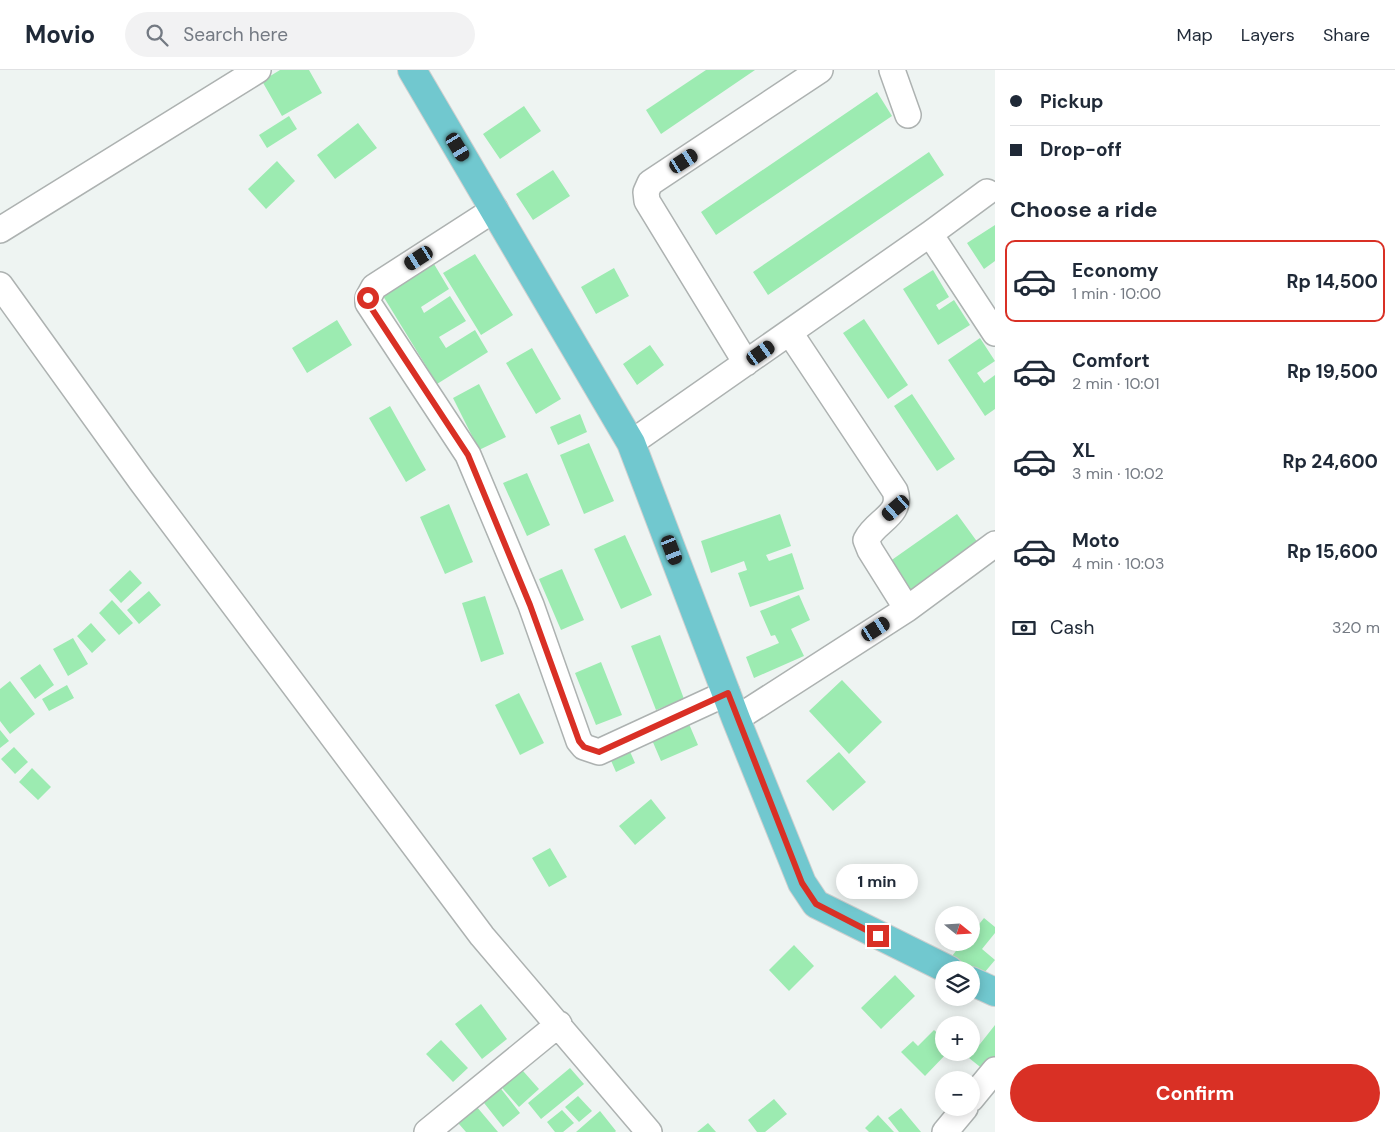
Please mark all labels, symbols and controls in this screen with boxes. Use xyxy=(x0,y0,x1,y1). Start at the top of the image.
search box xyxy=(125,12,475,57)
text: Movio xyxy=(25,19,95,50)
icon: search xyxy=(143,21,171,49)
text: Search here xyxy=(183,22,288,47)
text: Map xyxy=(1177,23,1213,47)
text: Layers xyxy=(1241,23,1295,47)
text: Share xyxy=(1323,23,1370,47)
text: Pickup xyxy=(1040,89,1104,114)
car xyxy=(443,130,472,164)
text: Drop-off xyxy=(1040,137,1122,162)
car xyxy=(667,147,700,175)
text: Choose a ride xyxy=(1010,195,1158,224)
car xyxy=(402,244,435,272)
text: Economy xyxy=(1072,258,1159,283)
icon: car xyxy=(1012,259,1057,304)
text: Rp 14,500 xyxy=(1287,269,1378,294)
text: 1 min · 10:00 xyxy=(1072,283,1161,304)
route start xyxy=(357,287,379,309)
car xyxy=(744,338,777,368)
text: Comfort xyxy=(1072,348,1150,373)
icon: car xyxy=(1012,349,1057,394)
text: Rp 19,500 xyxy=(1287,359,1378,384)
text: 2 min · 10:01 xyxy=(1072,373,1160,394)
text: XL xyxy=(1072,438,1095,463)
icon: car xyxy=(1012,439,1057,484)
text: Rp 24,600 xyxy=(1282,449,1378,474)
text: 3 min · 10:02 xyxy=(1072,463,1164,484)
car xyxy=(879,492,912,524)
text: Moto xyxy=(1072,528,1120,553)
icon: car xyxy=(1012,529,1057,574)
car xyxy=(659,533,684,567)
text: Rp 15,600 xyxy=(1287,539,1378,564)
text: 4 min · 10:03 xyxy=(1072,553,1165,574)
icon: cash xyxy=(1010,614,1038,642)
car xyxy=(859,615,892,643)
text: Cash xyxy=(1050,615,1094,640)
text: 320 m xyxy=(1332,617,1380,638)
callout: 1 min xyxy=(837,864,919,898)
text: 1 min xyxy=(858,871,896,892)
north arrow xyxy=(935,906,980,951)
map controls xyxy=(935,906,980,1116)
route end xyxy=(867,925,889,947)
button: layers xyxy=(935,961,980,1006)
button: + xyxy=(935,1016,980,1061)
button: Confirm xyxy=(1010,1064,1380,1122)
button: − xyxy=(935,1071,980,1116)

